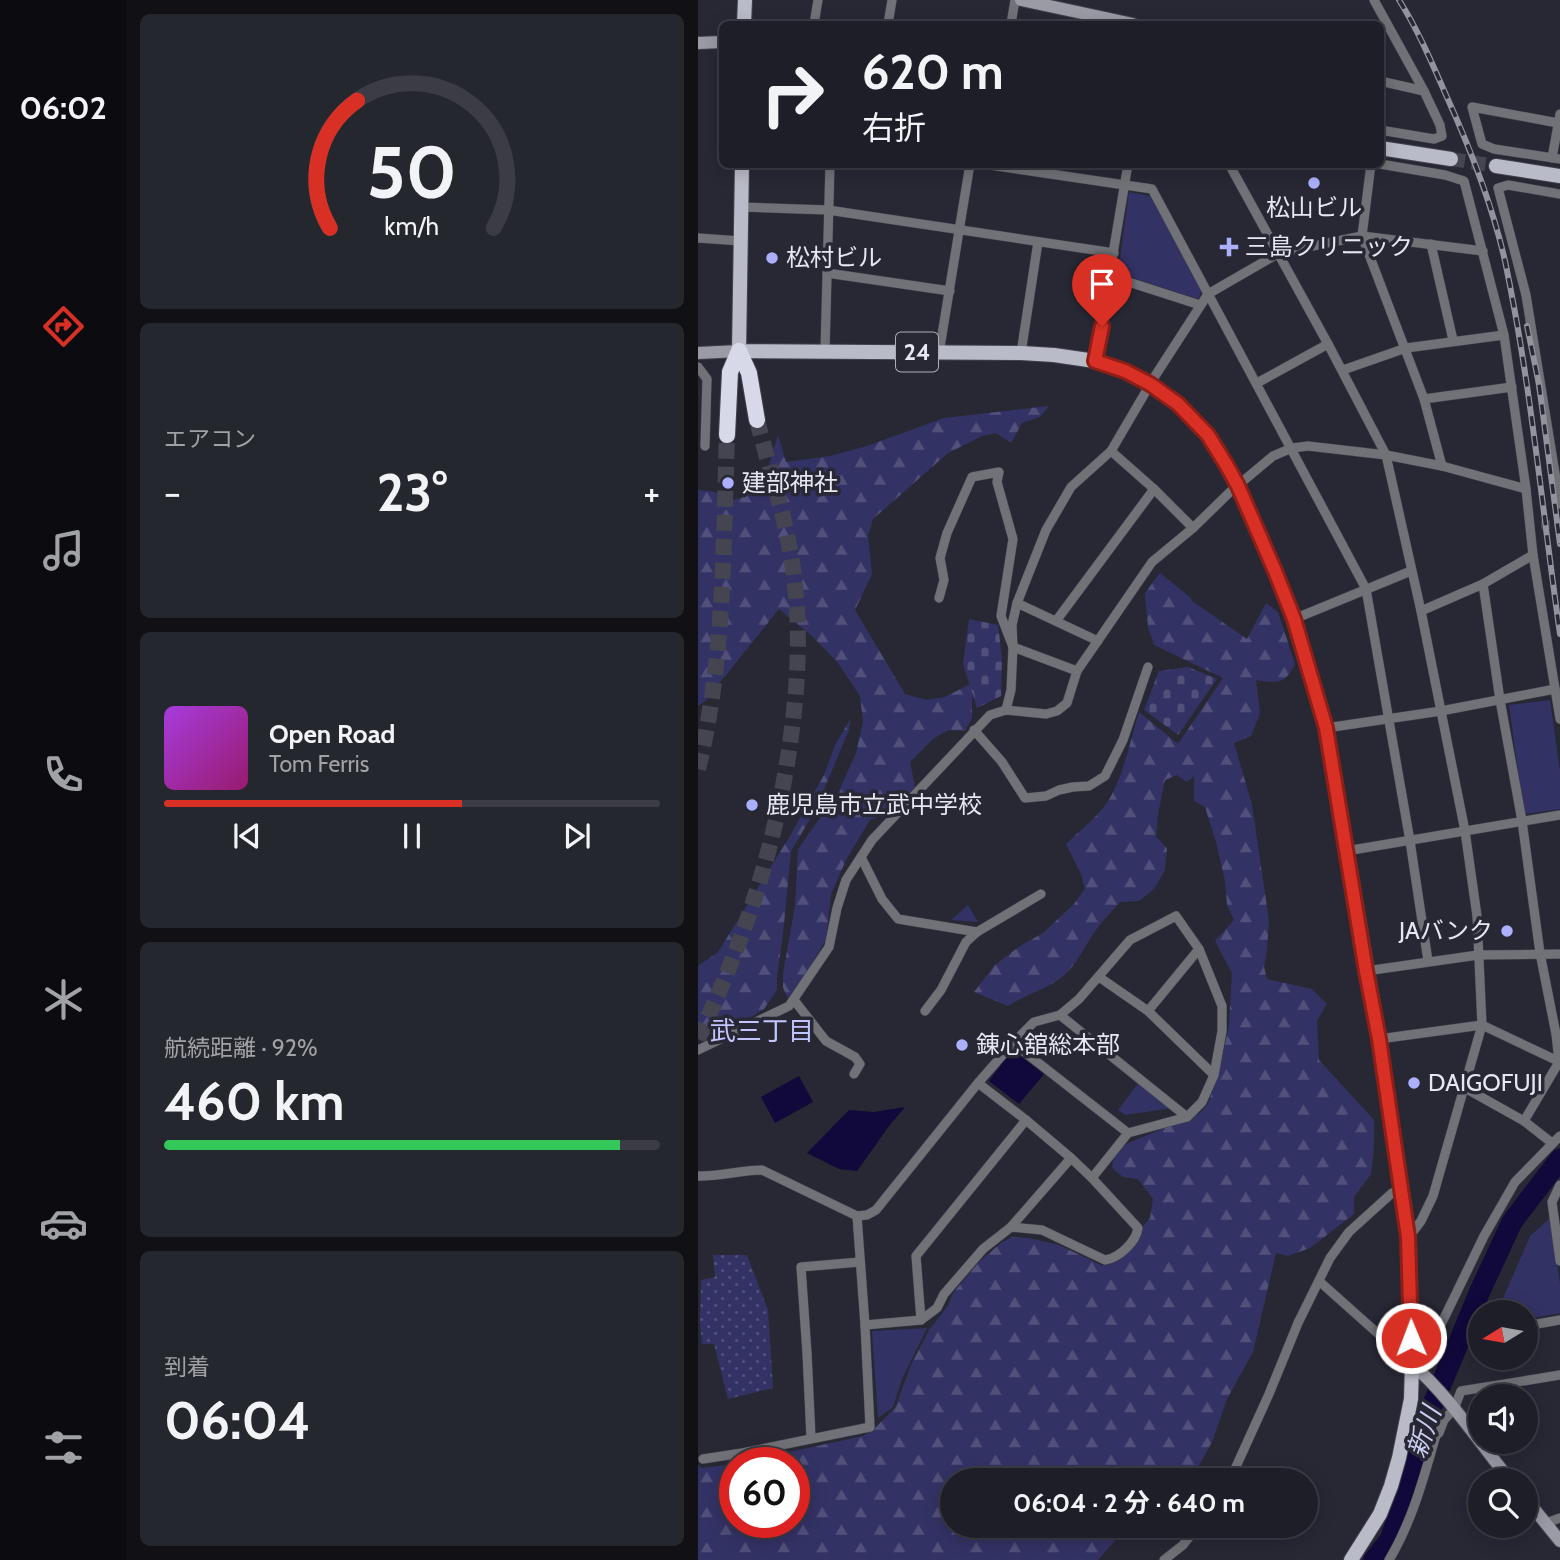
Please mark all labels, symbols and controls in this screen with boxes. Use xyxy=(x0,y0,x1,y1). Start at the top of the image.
text: 620 m xyxy=(862,42,1004,101)
icon: right xyxy=(747,49,838,140)
text: 06:02 xyxy=(19,88,107,127)
text: 右折 xyxy=(862,108,926,147)
text: 50 xyxy=(367,128,457,216)
marker: 松山ビル xyxy=(1306,175,1322,191)
place label: 松山ビル xyxy=(1266,193,1362,222)
text: km/h xyxy=(385,210,439,240)
place label: 三島クリニック xyxy=(1245,232,1413,261)
marker: 三島クリニック xyxy=(1219,237,1239,257)
place label: 松村ビル xyxy=(786,243,882,272)
marker: 松村ビル xyxy=(764,250,780,266)
pin xyxy=(1072,254,1132,326)
icon: arrive xyxy=(1083,265,1121,303)
icon: directions xyxy=(39,302,88,351)
road number: 24 xyxy=(896,332,938,372)
text: エアコン xyxy=(164,425,256,453)
text: 23° xyxy=(377,461,447,524)
place label: 建部神社 xyxy=(742,468,838,497)
text: − xyxy=(164,469,181,516)
text: + xyxy=(643,469,660,516)
marker: 建部神社 xyxy=(720,475,736,491)
icon: music xyxy=(39,526,88,575)
text: Open Road xyxy=(269,718,395,750)
icon: phone xyxy=(39,750,88,799)
text: Tom Ferris xyxy=(269,750,369,778)
place label: 鹿児島市立武中学校 xyxy=(766,790,982,819)
marker: 鹿児島市立武中学校 xyxy=(744,797,760,813)
icon: previous xyxy=(228,817,266,855)
icon: pause xyxy=(393,817,431,855)
icon: next xyxy=(558,817,596,855)
place label: JAバンク xyxy=(1398,916,1493,945)
marker: JAバンク xyxy=(1499,923,1515,939)
icon: climate xyxy=(39,975,88,1024)
district label: 武三丁目 xyxy=(710,1015,814,1047)
place label: 錬心舘総本部 xyxy=(976,1030,1120,1059)
text: 航続距離 · 92% xyxy=(164,1034,318,1062)
marker: 錬心舘総本部 xyxy=(954,1037,970,1053)
place label: DAIGOFUJI xyxy=(1428,1068,1543,1097)
text: 460 km xyxy=(164,1070,344,1133)
marker: DAIGOFUJI xyxy=(1406,1075,1422,1091)
icon: car xyxy=(39,1199,88,1248)
north arrow xyxy=(1468,1300,1538,1370)
map controls xyxy=(1468,1300,1538,1538)
position arrow xyxy=(1374,1301,1448,1375)
text: 到着 xyxy=(164,1353,210,1381)
button: sound xyxy=(1468,1384,1538,1454)
text: 06:04 xyxy=(164,1389,310,1452)
water label: 新川 xyxy=(1400,1399,1449,1462)
icon: filters xyxy=(39,1423,88,1472)
speed limit sign: 60 xyxy=(719,1447,810,1538)
button: search xyxy=(1468,1468,1538,1538)
text: 06:04 · 2 分 · 640 m xyxy=(1013,1487,1245,1519)

